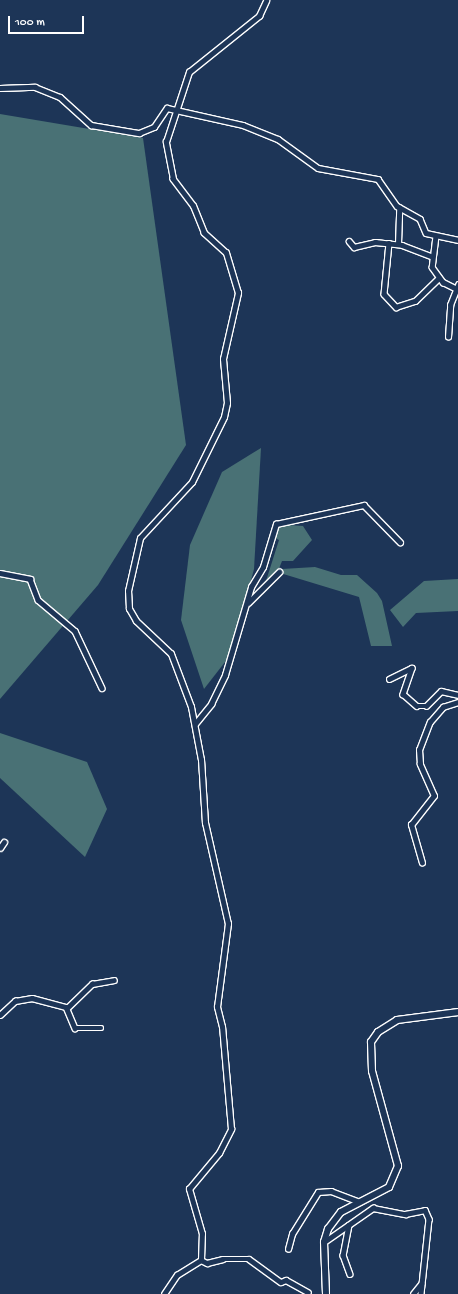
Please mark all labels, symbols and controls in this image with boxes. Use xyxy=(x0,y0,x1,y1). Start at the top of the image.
scale bar xyxy=(10,8,86,34)
text: 100 m xyxy=(15,16,45,30)

